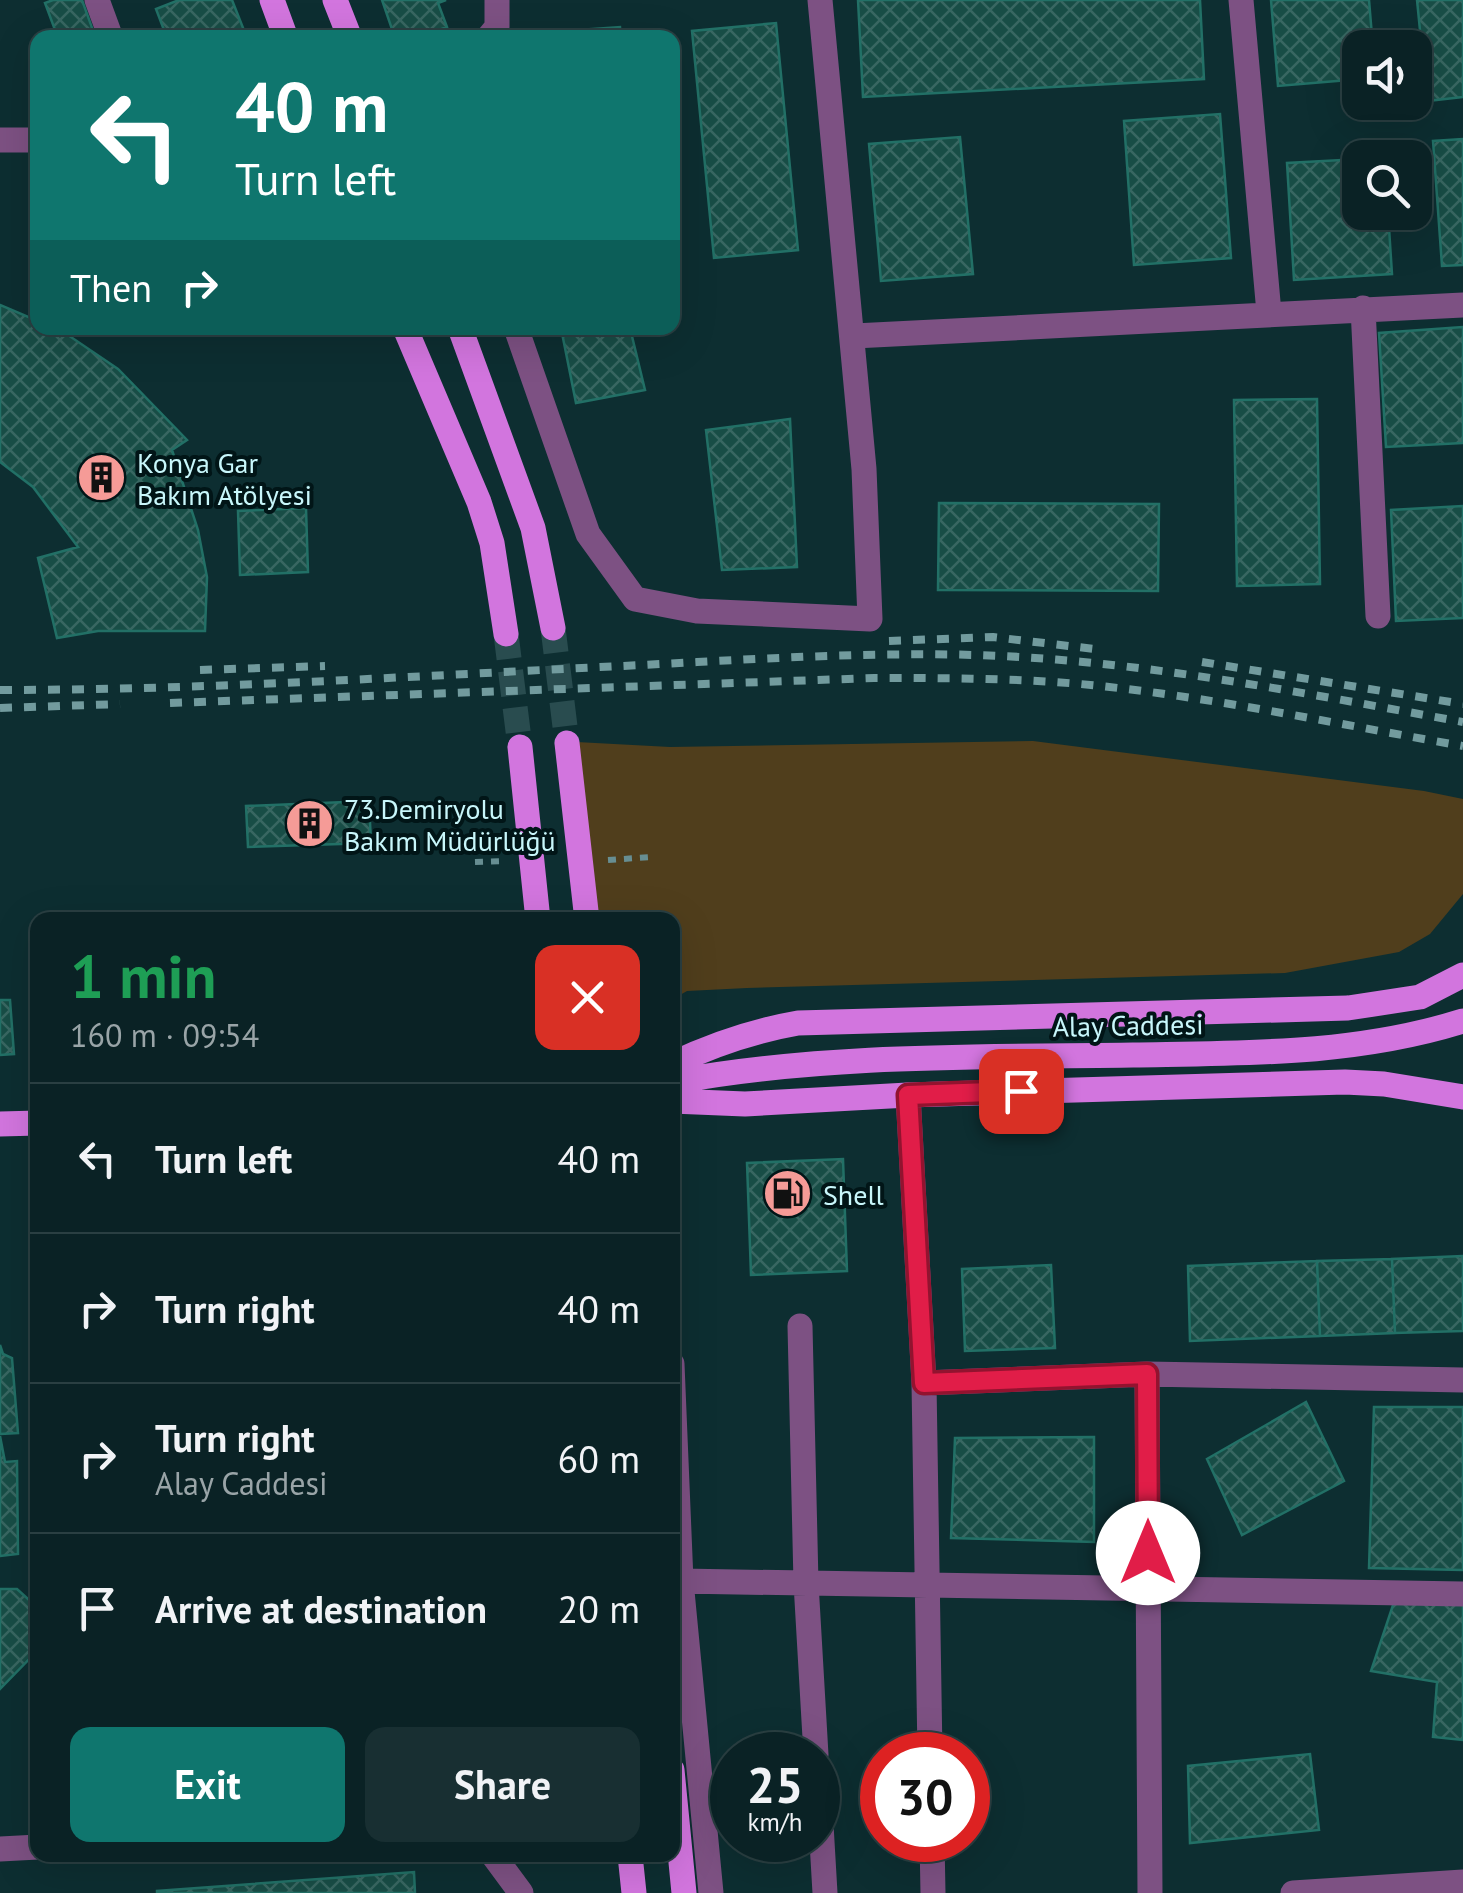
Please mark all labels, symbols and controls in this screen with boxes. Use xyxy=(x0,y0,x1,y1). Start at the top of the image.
map controls xyxy=(1342,30,1432,230)
button: sound xyxy=(1342,30,1432,120)
text: 40 m xyxy=(235,61,388,151)
icon: left xyxy=(70,70,200,200)
button: search xyxy=(1342,140,1432,230)
text: Turn left xyxy=(235,149,396,207)
icon: right xyxy=(172,260,227,315)
text: Then xyxy=(70,263,152,312)
place label: Konya Gar Bakım Atölyesi xyxy=(137,444,312,513)
building icon: Konya Gar Bakım Atölyesi xyxy=(76,452,128,504)
place label: 73.Demiryolu Bakım Müdürlüğü xyxy=(344,790,556,859)
building icon: 73.Demiryolu Bakım Müdürlüğü xyxy=(283,798,335,850)
text: 1 min xyxy=(70,937,216,1015)
button: close xyxy=(535,945,640,1050)
street label: Alay Caddesi xyxy=(1052,1005,1204,1045)
text: 160 m · 09:54 xyxy=(70,1014,259,1056)
pin xyxy=(979,1049,1064,1134)
icon: arrive xyxy=(994,1064,1049,1119)
icon: left xyxy=(70,1131,125,1186)
text: Turn left xyxy=(155,1134,292,1183)
text: 40 m xyxy=(558,1134,640,1183)
fuel station icon: Shell xyxy=(762,1168,814,1220)
place label: Shell xyxy=(823,1176,884,1213)
icon: right xyxy=(70,1281,125,1336)
text: Turn right xyxy=(155,1284,315,1333)
text: 40 m xyxy=(558,1284,640,1333)
text: Turn right xyxy=(155,1413,315,1462)
icon: right xyxy=(70,1431,125,1486)
text: 60 m xyxy=(558,1434,640,1483)
text: Alay Caddesi xyxy=(155,1462,328,1504)
position arrow xyxy=(1096,1501,1200,1605)
icon: arrive xyxy=(70,1581,125,1636)
text: Arrive at destination xyxy=(155,1584,487,1633)
text: 20 m xyxy=(558,1584,640,1633)
button: Exit xyxy=(70,1727,345,1842)
button: Share xyxy=(365,1727,640,1842)
speed limit sign: 30 xyxy=(860,1732,990,1862)
text: 25 xyxy=(747,1752,803,1817)
text: km/h xyxy=(748,1806,802,1838)

